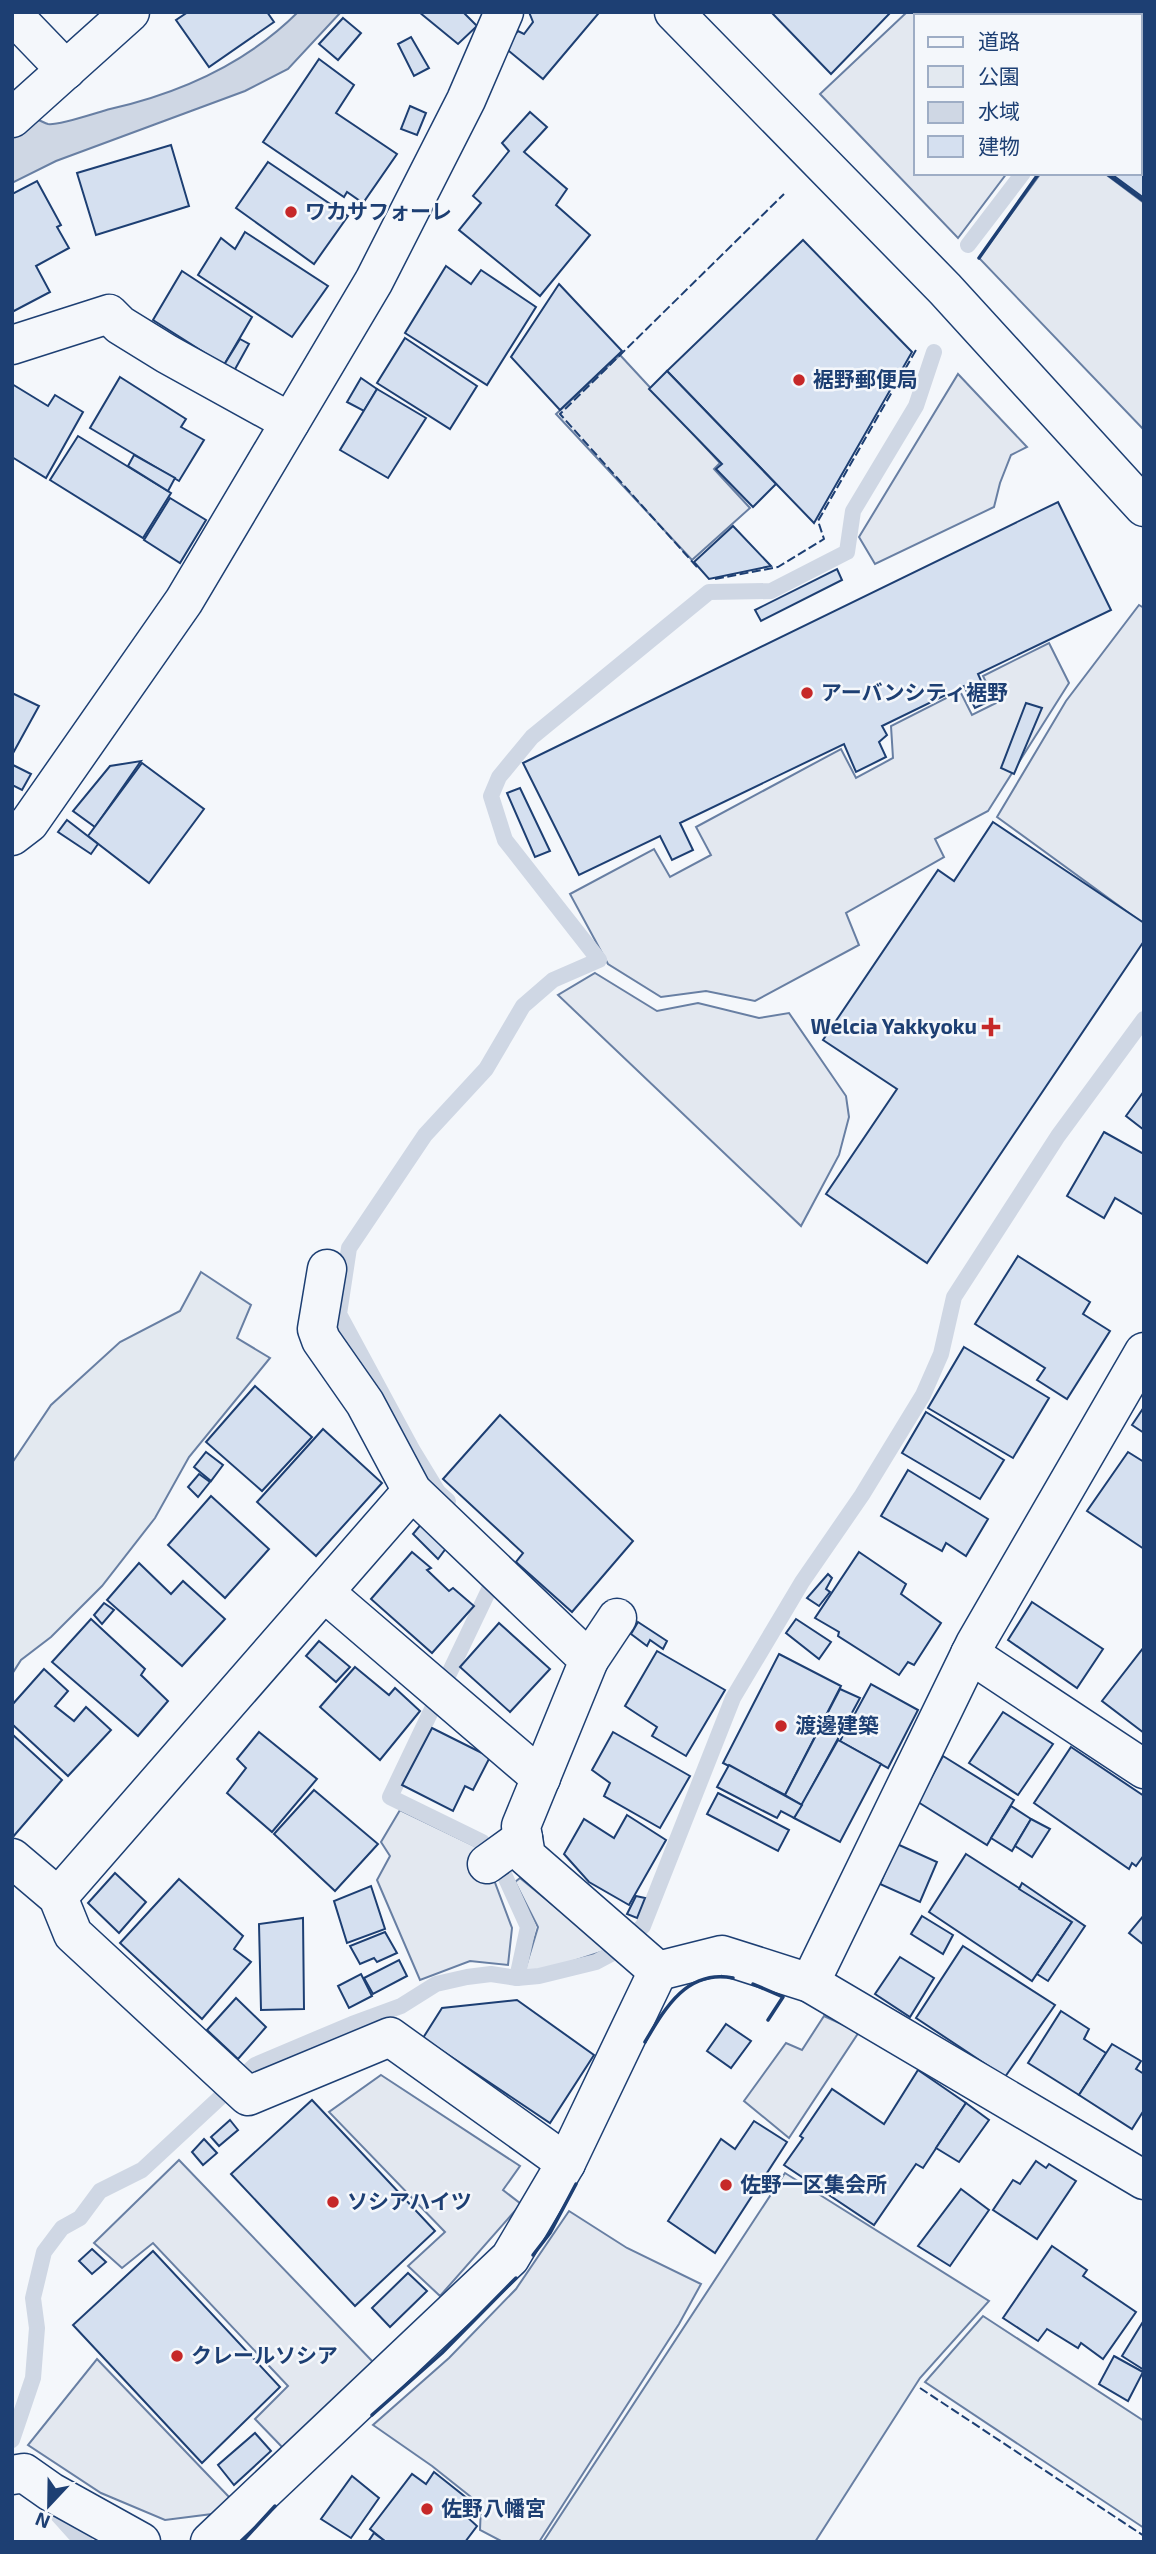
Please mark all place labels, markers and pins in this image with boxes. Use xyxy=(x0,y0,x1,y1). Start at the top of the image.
place label: ワカサフォーレ xyxy=(305,198,452,223)
marker: ワカサフォーレ xyxy=(283,204,299,220)
place label: 裾野郵便局 xyxy=(813,366,918,391)
marker: 裾野郵便局 xyxy=(791,372,807,388)
place label: アーバンシティ裾野 xyxy=(821,679,1008,704)
marker: アーバンシティ裾野 xyxy=(799,685,815,701)
place label: Welcia Yakkyoku xyxy=(810,1013,977,1039)
marker: Welcia Yakkyoku xyxy=(983,1019,999,1035)
place label: 渡邊建築 xyxy=(795,1712,879,1737)
marker: 渡邊建築 xyxy=(773,1718,789,1734)
place label: 佐野一区集会所 xyxy=(740,2171,887,2196)
marker: 佐野一区集会所 xyxy=(718,2177,734,2193)
place label: ソシアハイツ xyxy=(347,2188,472,2213)
marker: ソシアハイツ xyxy=(325,2194,341,2210)
place label: クレールソシア xyxy=(191,2342,338,2367)
marker: クレールソシア xyxy=(169,2348,185,2364)
place label: 佐野八幡宮 xyxy=(441,2495,546,2520)
marker: 佐野八幡宮 xyxy=(419,2501,435,2517)

